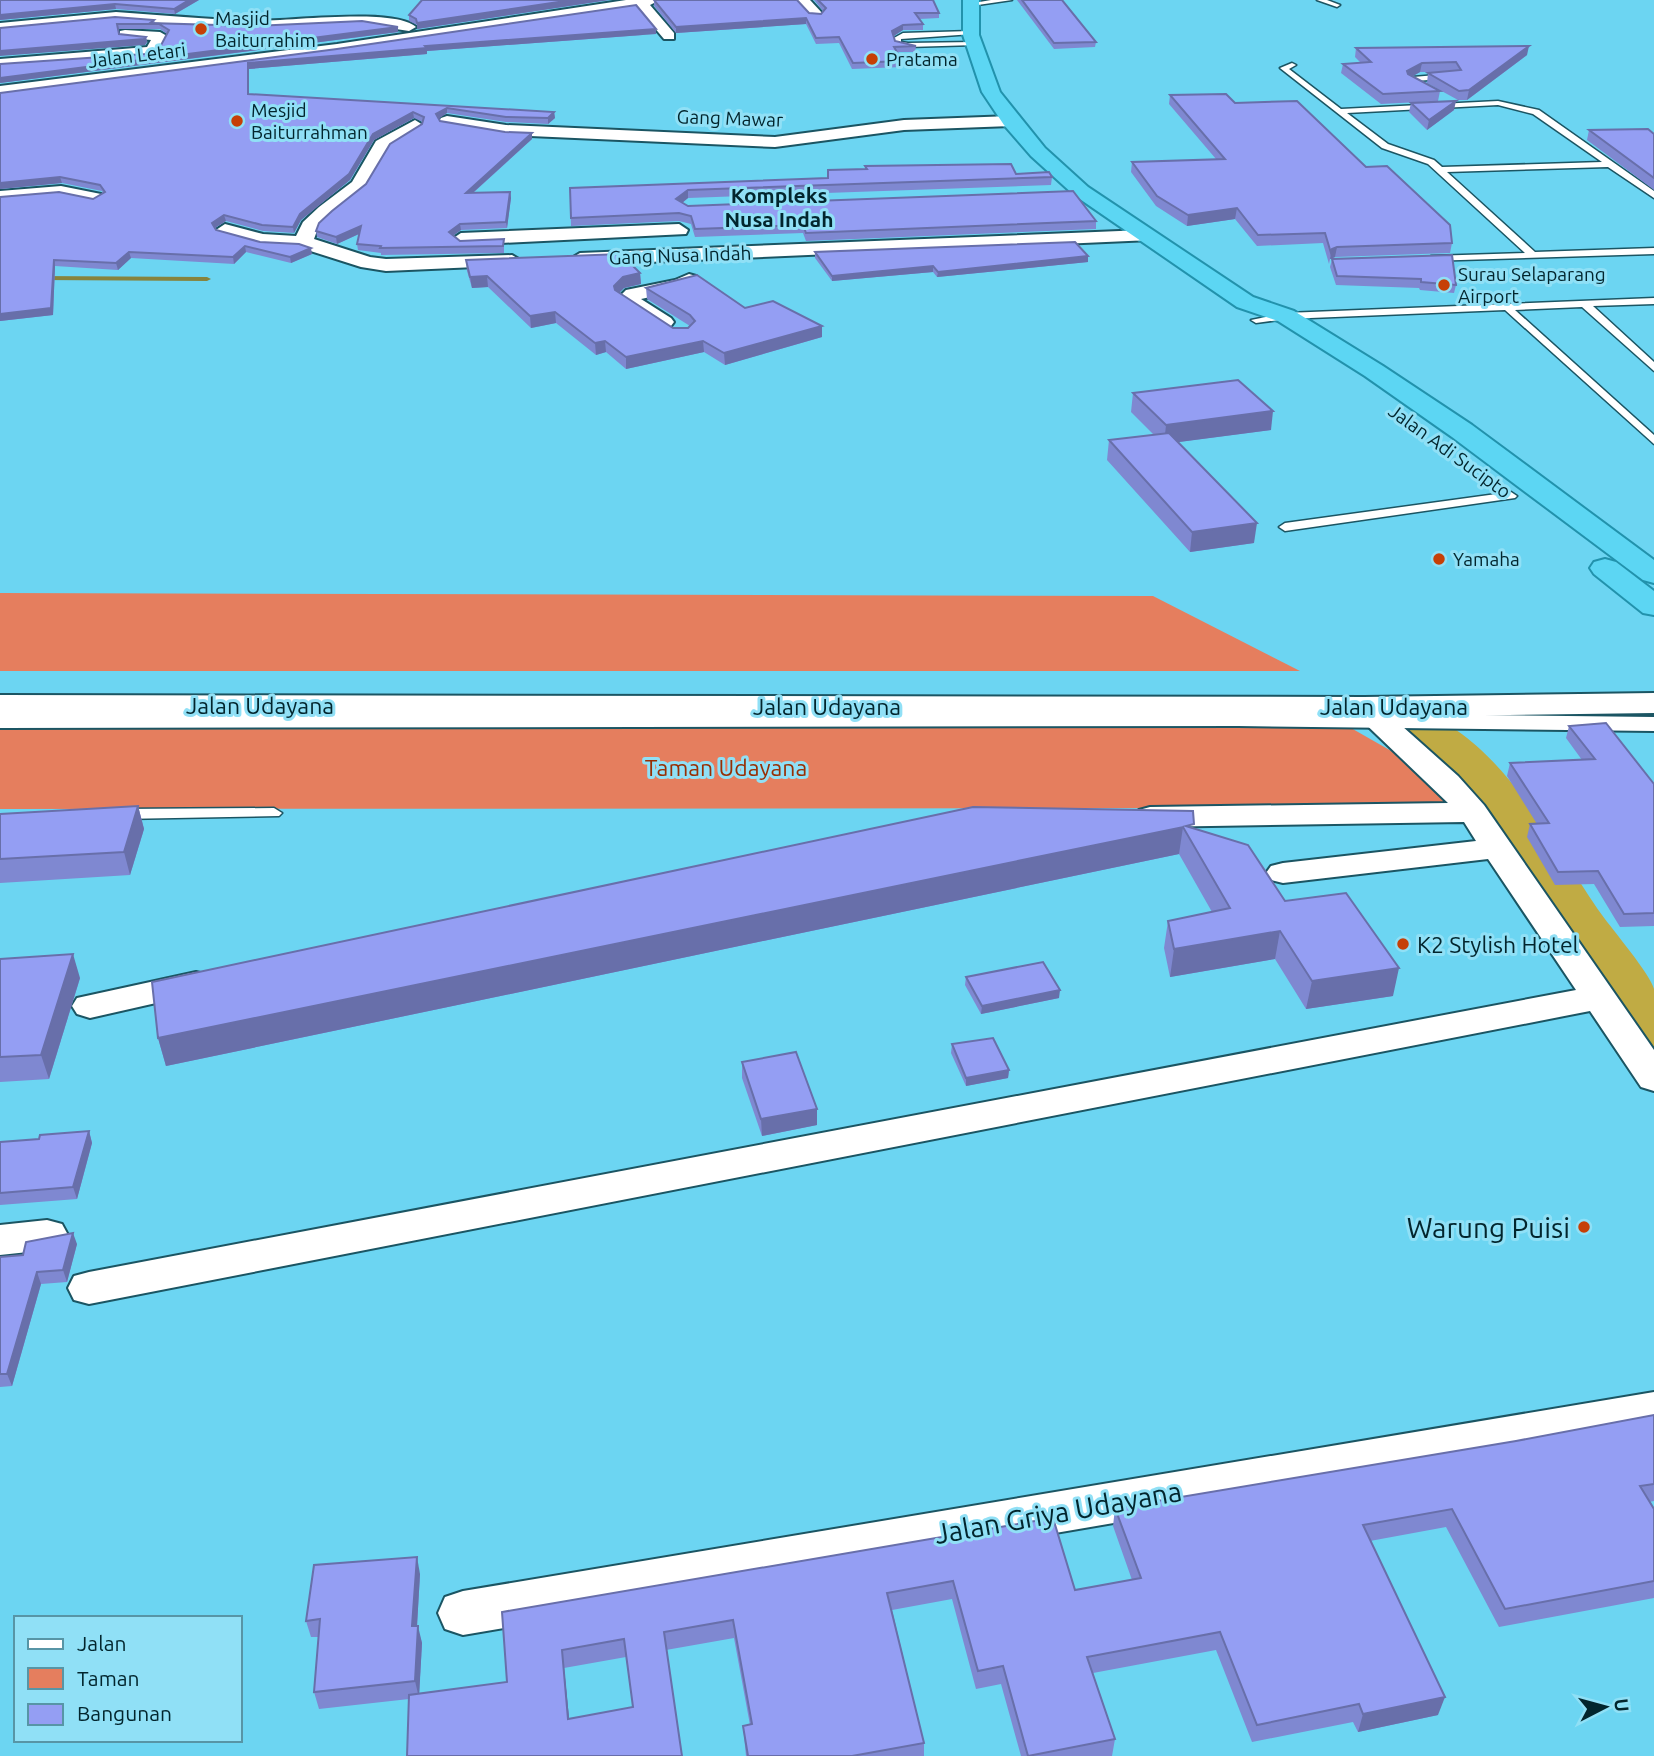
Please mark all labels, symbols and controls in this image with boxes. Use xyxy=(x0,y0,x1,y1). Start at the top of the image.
place label: Masjid Baiturrahim xyxy=(215,7,316,51)
marker: Masjid Baiturrahim xyxy=(193,21,209,37)
street label: Jalan Letari xyxy=(87,38,187,72)
place label: Pratama xyxy=(886,48,958,70)
marker: Pratama xyxy=(864,51,880,67)
place label: Mesjid Baiturrahman xyxy=(251,99,368,143)
street label: Gang Mawar xyxy=(676,105,784,131)
marker: Mesjid Baiturrahman xyxy=(229,113,245,129)
district label: Kompleks Nusa Indah xyxy=(724,183,834,231)
street label: Gang Nusa Indah xyxy=(608,242,752,268)
place label: Surau Selaparang Airport xyxy=(1458,263,1606,307)
marker: Surau Selaparang Airport xyxy=(1436,277,1452,293)
street label: Jalan Adi Sucipto xyxy=(1385,399,1515,503)
place label: Yamaha xyxy=(1453,548,1520,570)
marker: Yamaha xyxy=(1431,551,1447,567)
street label: Jalan Udayana xyxy=(186,693,334,718)
street label: Jalan Udayana xyxy=(753,694,901,719)
street label: Jalan Udayana xyxy=(1320,694,1468,719)
park label: Taman Udayana xyxy=(645,755,807,780)
place label: K2 Stylish Hotel xyxy=(1417,932,1579,957)
marker: K2 Stylish Hotel xyxy=(1395,936,1411,952)
place label: Warung Puisi xyxy=(1407,1212,1570,1243)
marker: Warung Puisi xyxy=(1576,1219,1592,1235)
street label: Jalan Griya Udayana xyxy=(932,1475,1184,1549)
legend xyxy=(14,1616,242,1742)
text: Jalan xyxy=(77,1631,126,1655)
text: Taman xyxy=(77,1666,140,1690)
north arrow xyxy=(1570,1672,1640,1742)
text: U xyxy=(1610,1697,1634,1713)
text: Bangunan xyxy=(77,1701,172,1725)

